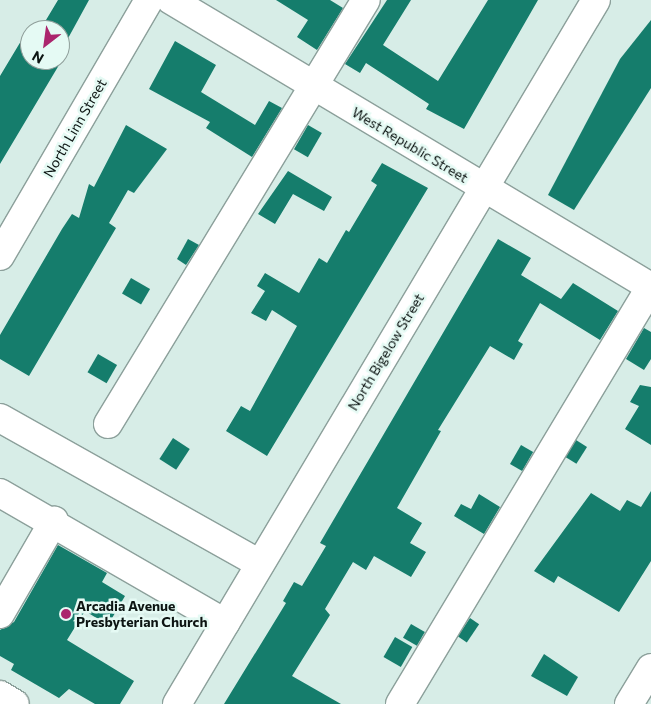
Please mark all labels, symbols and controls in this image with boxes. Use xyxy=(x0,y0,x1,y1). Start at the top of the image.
north arrow xyxy=(20,20,70,70)
text: N xyxy=(29,48,47,68)
street label: North Linn Street xyxy=(40,76,110,180)
street label: West Republic Street xyxy=(349,104,471,186)
street label: North Bigelow Street xyxy=(344,290,428,414)
place label: Arcadia Avenue Presbyterian Church xyxy=(76,598,207,630)
marker: Arcadia Avenue Presbyterian Church xyxy=(60,608,72,620)

